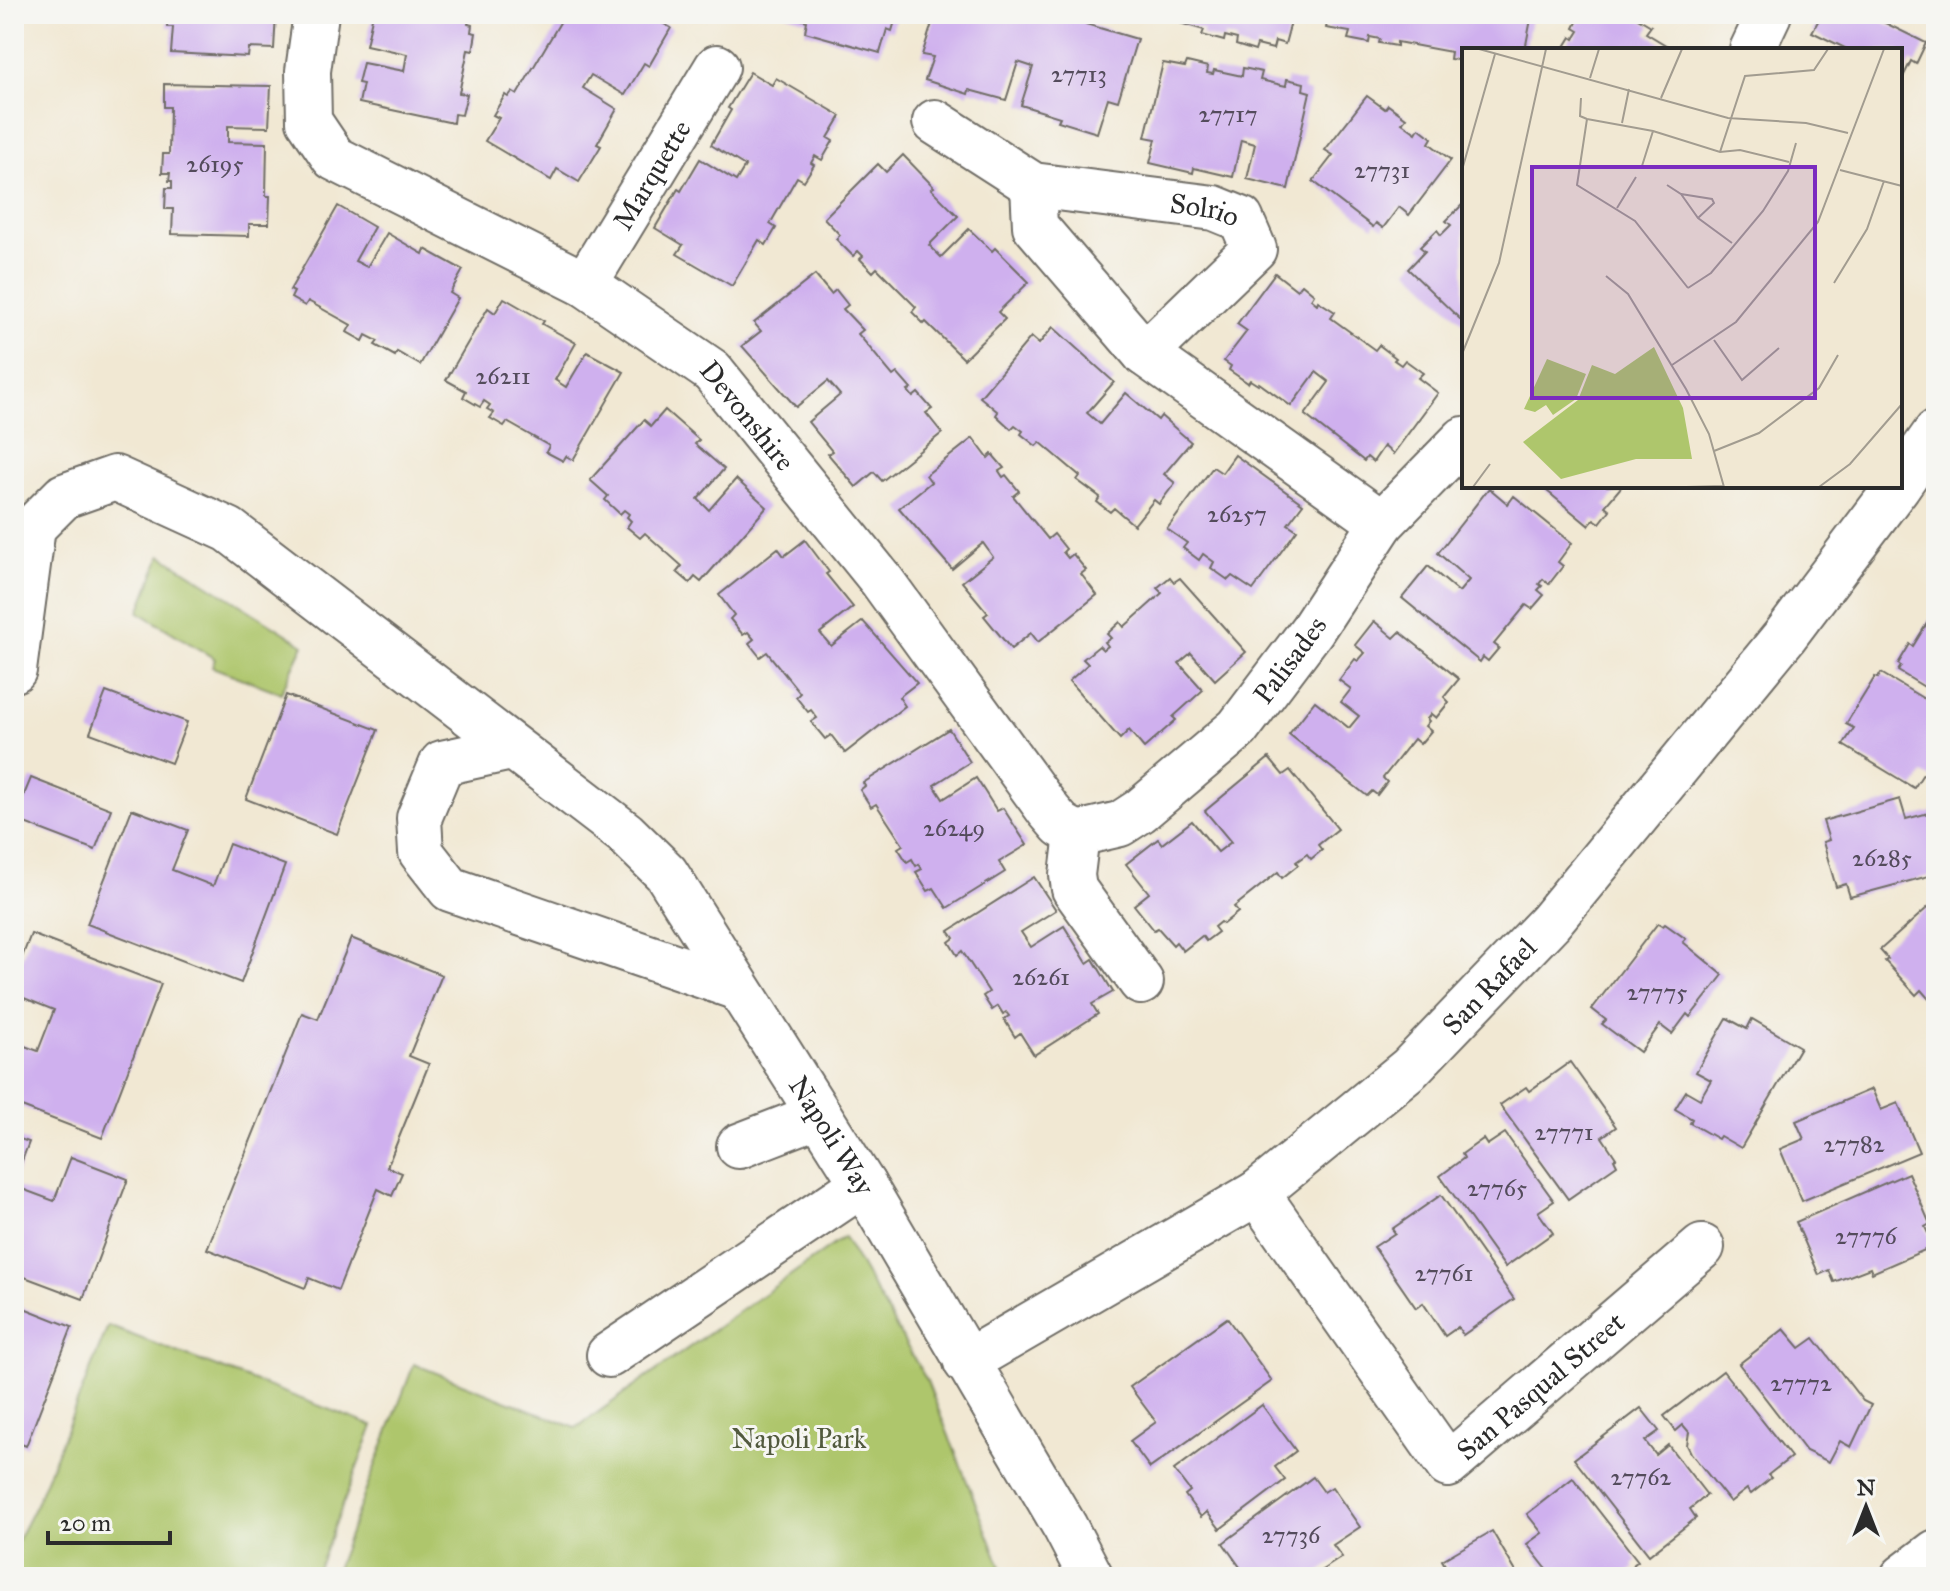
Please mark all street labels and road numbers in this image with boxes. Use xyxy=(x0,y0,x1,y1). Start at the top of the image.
street label: Marquette xyxy=(605,113,699,236)
street label: Solrio xyxy=(1168,186,1245,235)
street label: Devonshire xyxy=(692,353,803,478)
street label: Palisades xyxy=(1246,610,1334,711)
street label: San Rafael xyxy=(1435,930,1544,1042)
street label: Napoli Way xyxy=(781,1070,883,1202)
street label: San Pasqual Street xyxy=(1450,1304,1632,1468)

